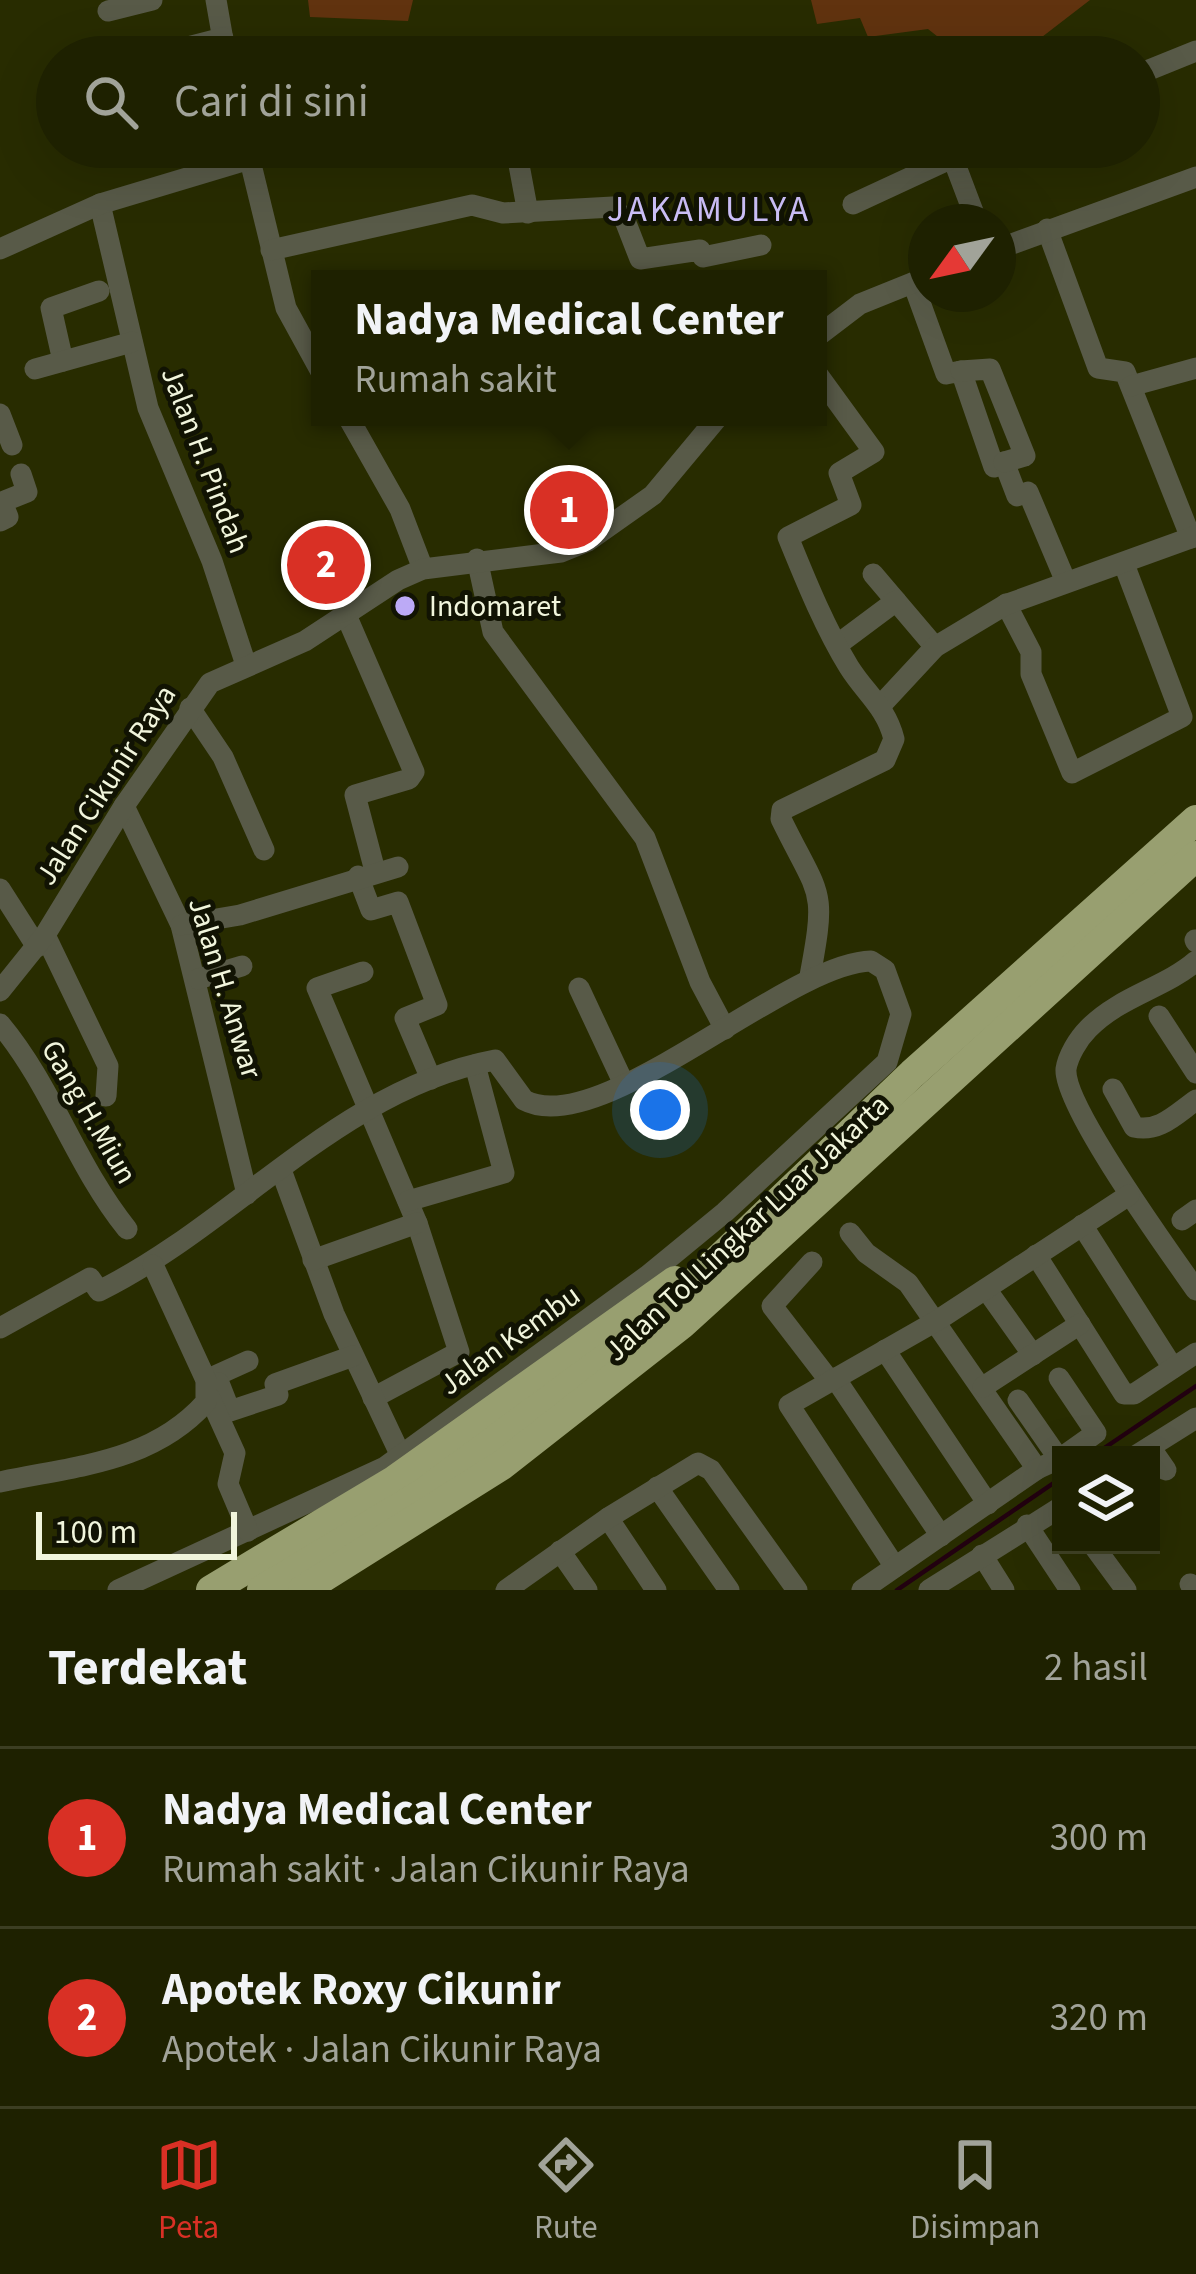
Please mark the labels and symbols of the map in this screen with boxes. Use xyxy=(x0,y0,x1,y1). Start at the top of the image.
district label: JAKAMULYA xyxy=(607,184,811,235)
north arrow xyxy=(908,204,1016,312)
street label: Jalan H. Pindah xyxy=(150,361,260,559)
pin: 1 xyxy=(530,465,608,555)
pin: 2 xyxy=(287,520,365,610)
place label: Indomaret xyxy=(429,585,561,628)
marker: Indomaret xyxy=(392,593,418,619)
street label: Jalan Cikunir Raya xyxy=(25,677,187,893)
street label: Jalan H. Anwar xyxy=(177,892,273,1084)
street label: Gang H.Miun xyxy=(30,1032,148,1192)
your location xyxy=(630,1080,690,1140)
street label: Jalan Tol Lingkar Luar Jakarta xyxy=(595,1085,899,1371)
street label: Jalan Kembu xyxy=(431,1274,589,1406)
scale bar xyxy=(36,1506,237,1559)

